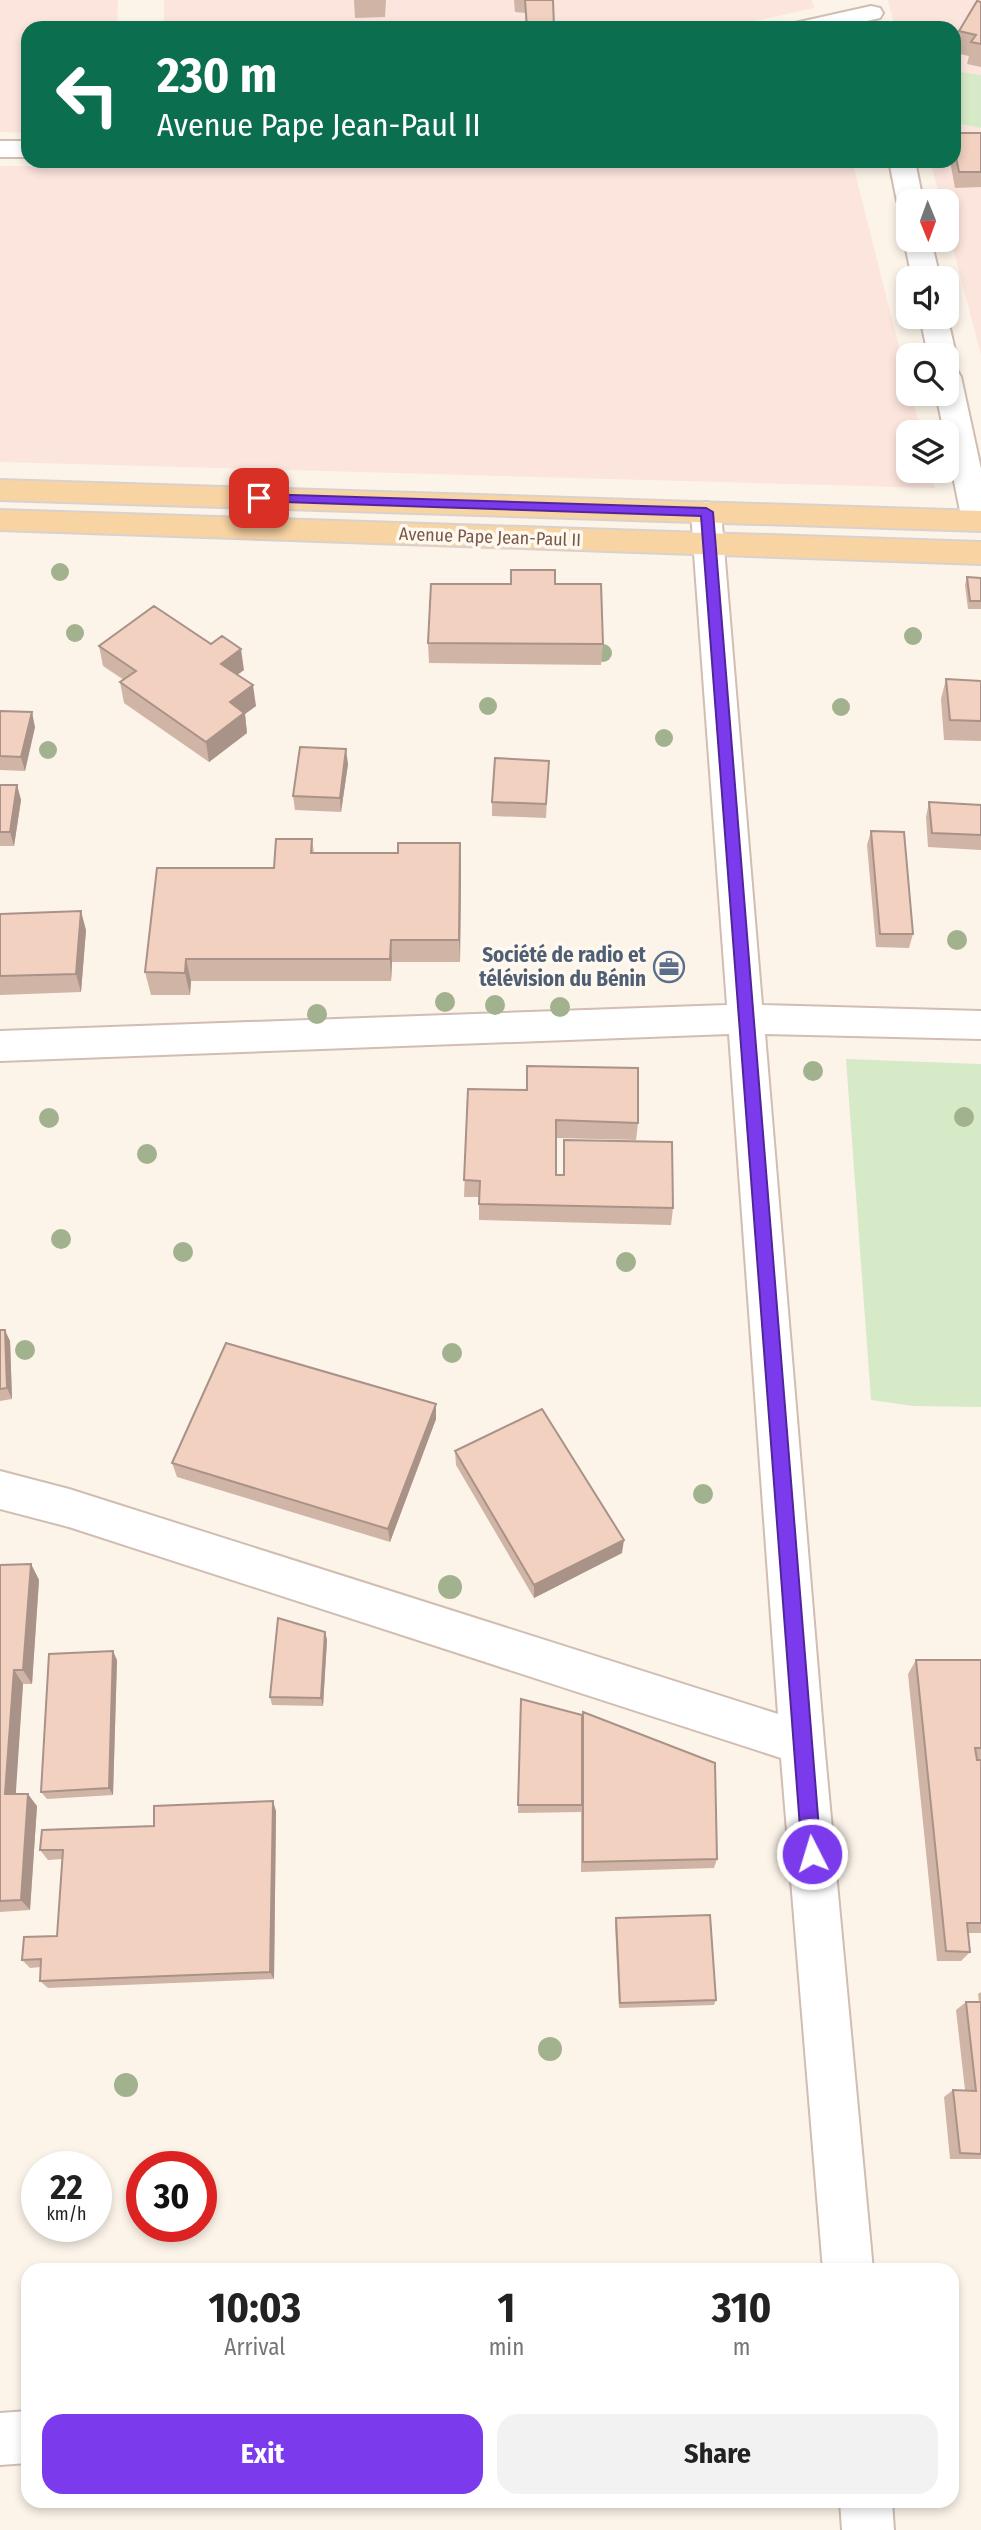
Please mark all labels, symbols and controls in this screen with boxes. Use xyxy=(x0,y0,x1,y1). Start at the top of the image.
text: 230 m xyxy=(157,46,277,105)
icon: left xyxy=(42,49,133,140)
text: Avenue Pape Jean-Paul II xyxy=(157,106,481,144)
north arrow xyxy=(896,189,959,252)
map controls xyxy=(896,189,959,483)
button: sound xyxy=(896,266,959,329)
button: search xyxy=(896,343,959,406)
button: layers xyxy=(896,420,959,483)
pin xyxy=(229,468,289,528)
icon: arrive xyxy=(240,479,278,517)
street label: Avenue Pape Jean-Paul II xyxy=(399,523,581,551)
place label: Société de radio et télévision du Bénin xyxy=(479,942,647,992)
office icon: Société de radio et télévision du Bénin xyxy=(652,950,686,984)
position arrow xyxy=(775,1817,849,1891)
speed limit sign: 30 xyxy=(126,2151,217,2242)
text: 22 xyxy=(50,2166,83,2208)
text: km/h xyxy=(46,2203,87,2225)
text: 10:03 xyxy=(208,2283,301,2333)
text: 1 xyxy=(498,2283,515,2333)
text: 310 xyxy=(712,2283,772,2333)
text: Arrival xyxy=(224,2333,285,2361)
text: min xyxy=(489,2333,524,2361)
text: m xyxy=(733,2333,750,2361)
button: Exit xyxy=(42,2414,483,2494)
button: Share xyxy=(497,2414,938,2494)

